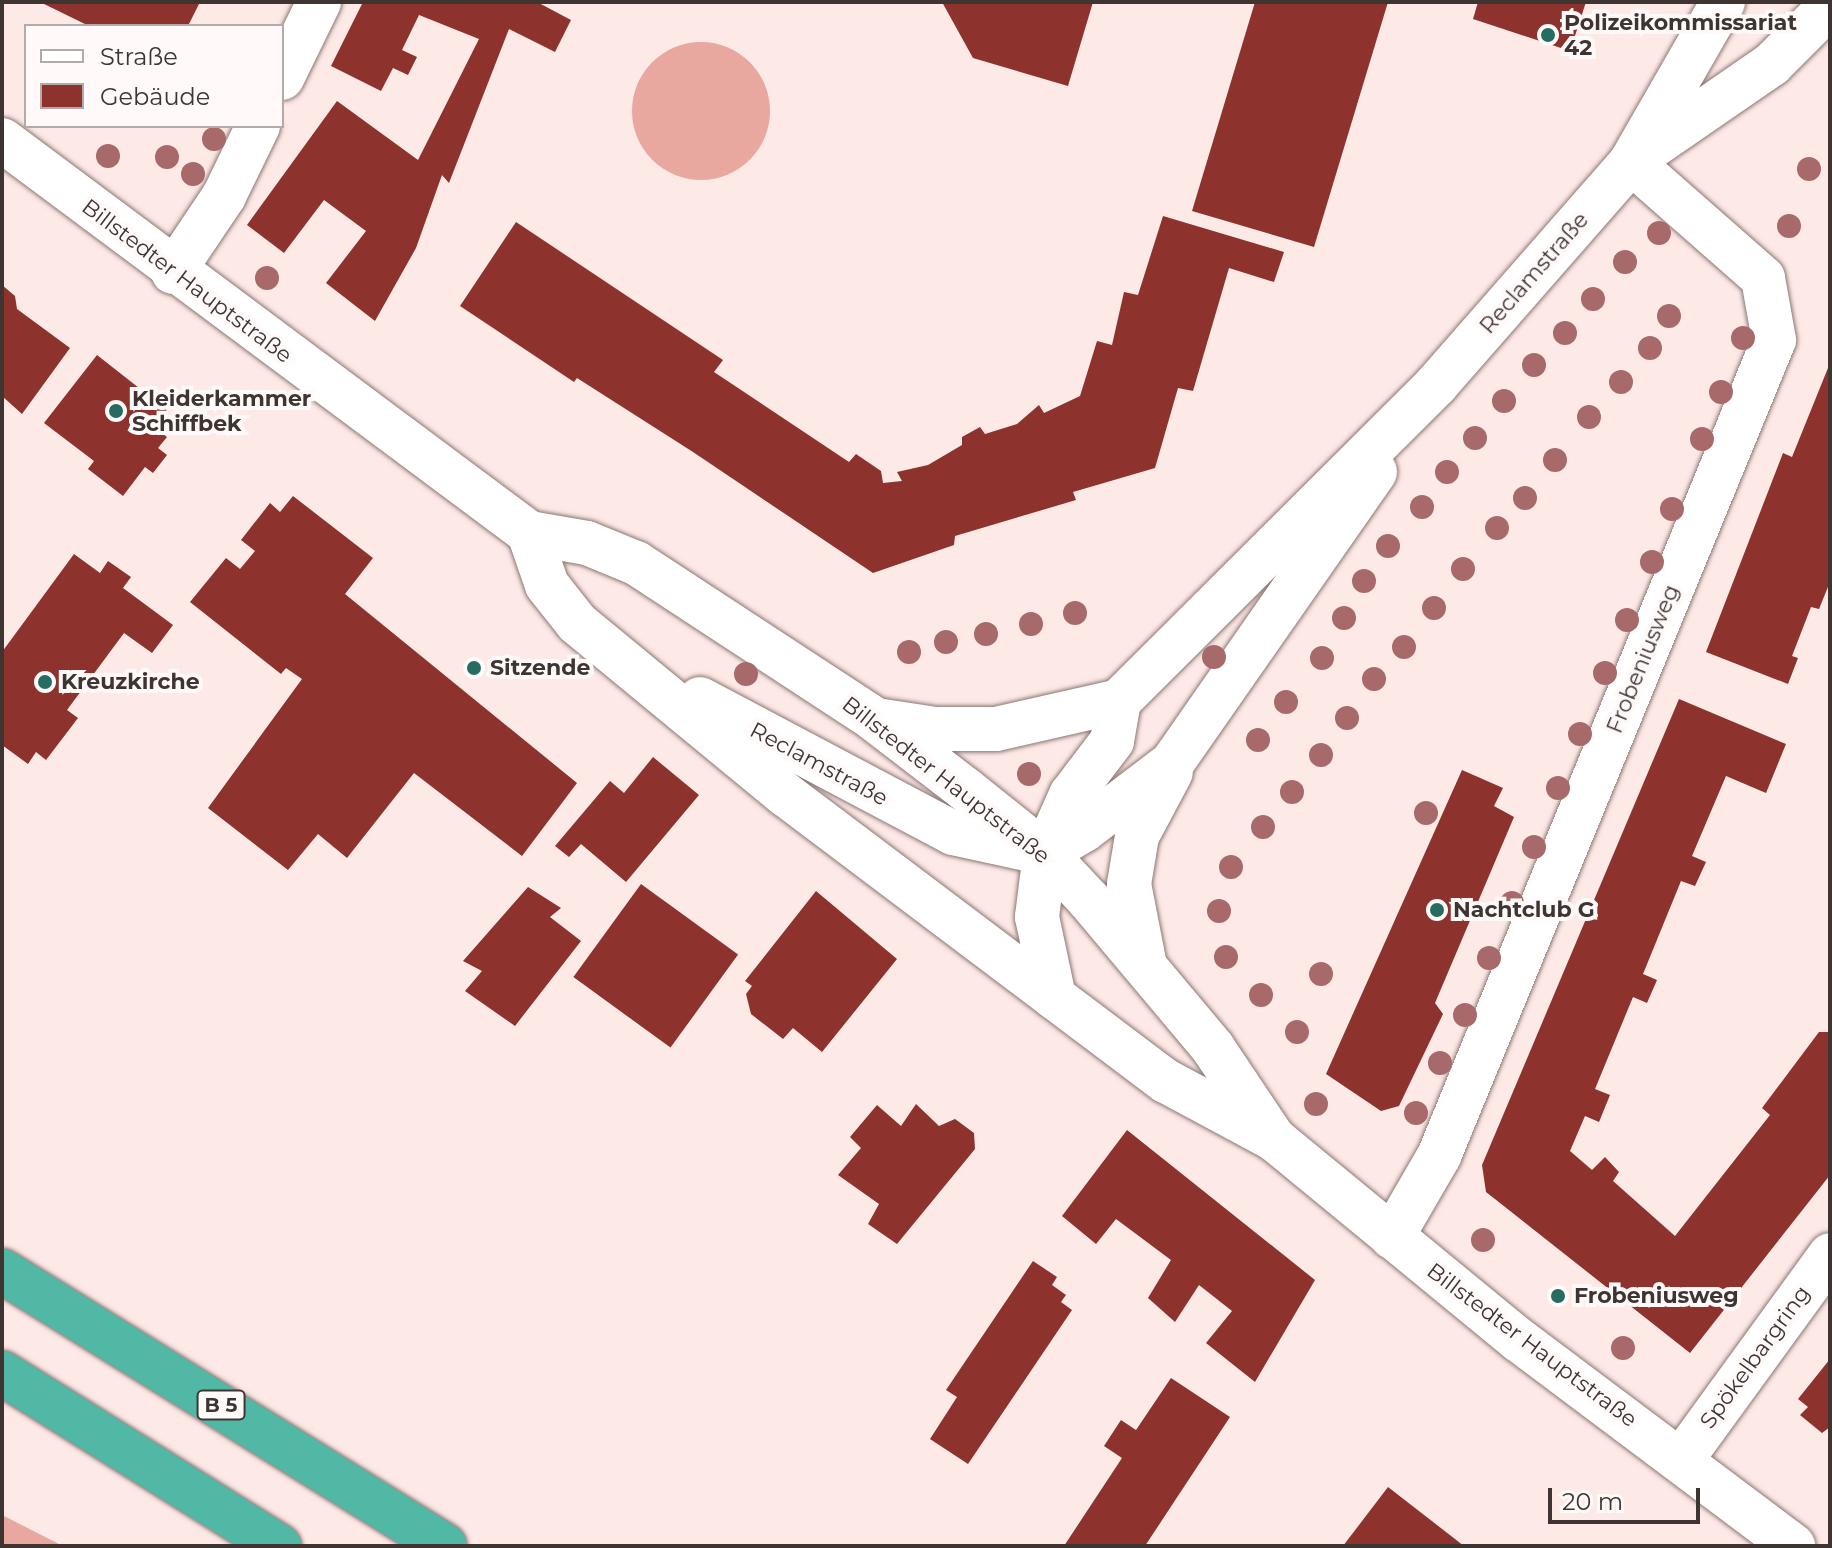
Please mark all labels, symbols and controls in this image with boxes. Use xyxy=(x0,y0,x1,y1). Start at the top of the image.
place label: Polizeikommissariat 42 xyxy=(1564,9,1797,60)
legend xyxy=(24,24,284,128)
marker: Polizeikommissariat 42 xyxy=(1539,26,1557,44)
text: Straße xyxy=(100,42,178,71)
text: Gebäude xyxy=(100,82,210,111)
street label: Billstedter Hauptstraße xyxy=(77,193,297,369)
street label: Reclamstraße xyxy=(1474,207,1594,339)
place label: Kleiderkammer Schiffbek xyxy=(132,385,311,436)
marker: Kleiderkammer Schiffbek xyxy=(107,402,125,420)
street label: Frobeniusweg xyxy=(1601,581,1685,737)
place label: Sitzende xyxy=(490,655,590,681)
marker: Sitzende xyxy=(465,659,483,677)
place label: Kreuzkirche xyxy=(61,669,200,695)
marker: Kreuzkirche xyxy=(36,673,54,691)
street label: Billstedter Hauptstraße xyxy=(837,691,1055,869)
street label: Reclamstraße xyxy=(746,717,892,811)
place label: Nachtclub G xyxy=(1453,897,1595,923)
marker: Nachtclub G xyxy=(1428,901,1446,919)
street label: Billstedter Hauptstraße xyxy=(1422,1257,1642,1433)
street label: Spökelbargring xyxy=(1694,1280,1816,1434)
place label: Frobeniusweg xyxy=(1574,1283,1739,1309)
marker: Frobeniusweg xyxy=(1549,1287,1567,1305)
road number: B 5 xyxy=(195,1389,247,1421)
scale bar xyxy=(1552,1472,1704,1522)
text: 20 m xyxy=(1562,1487,1623,1516)

